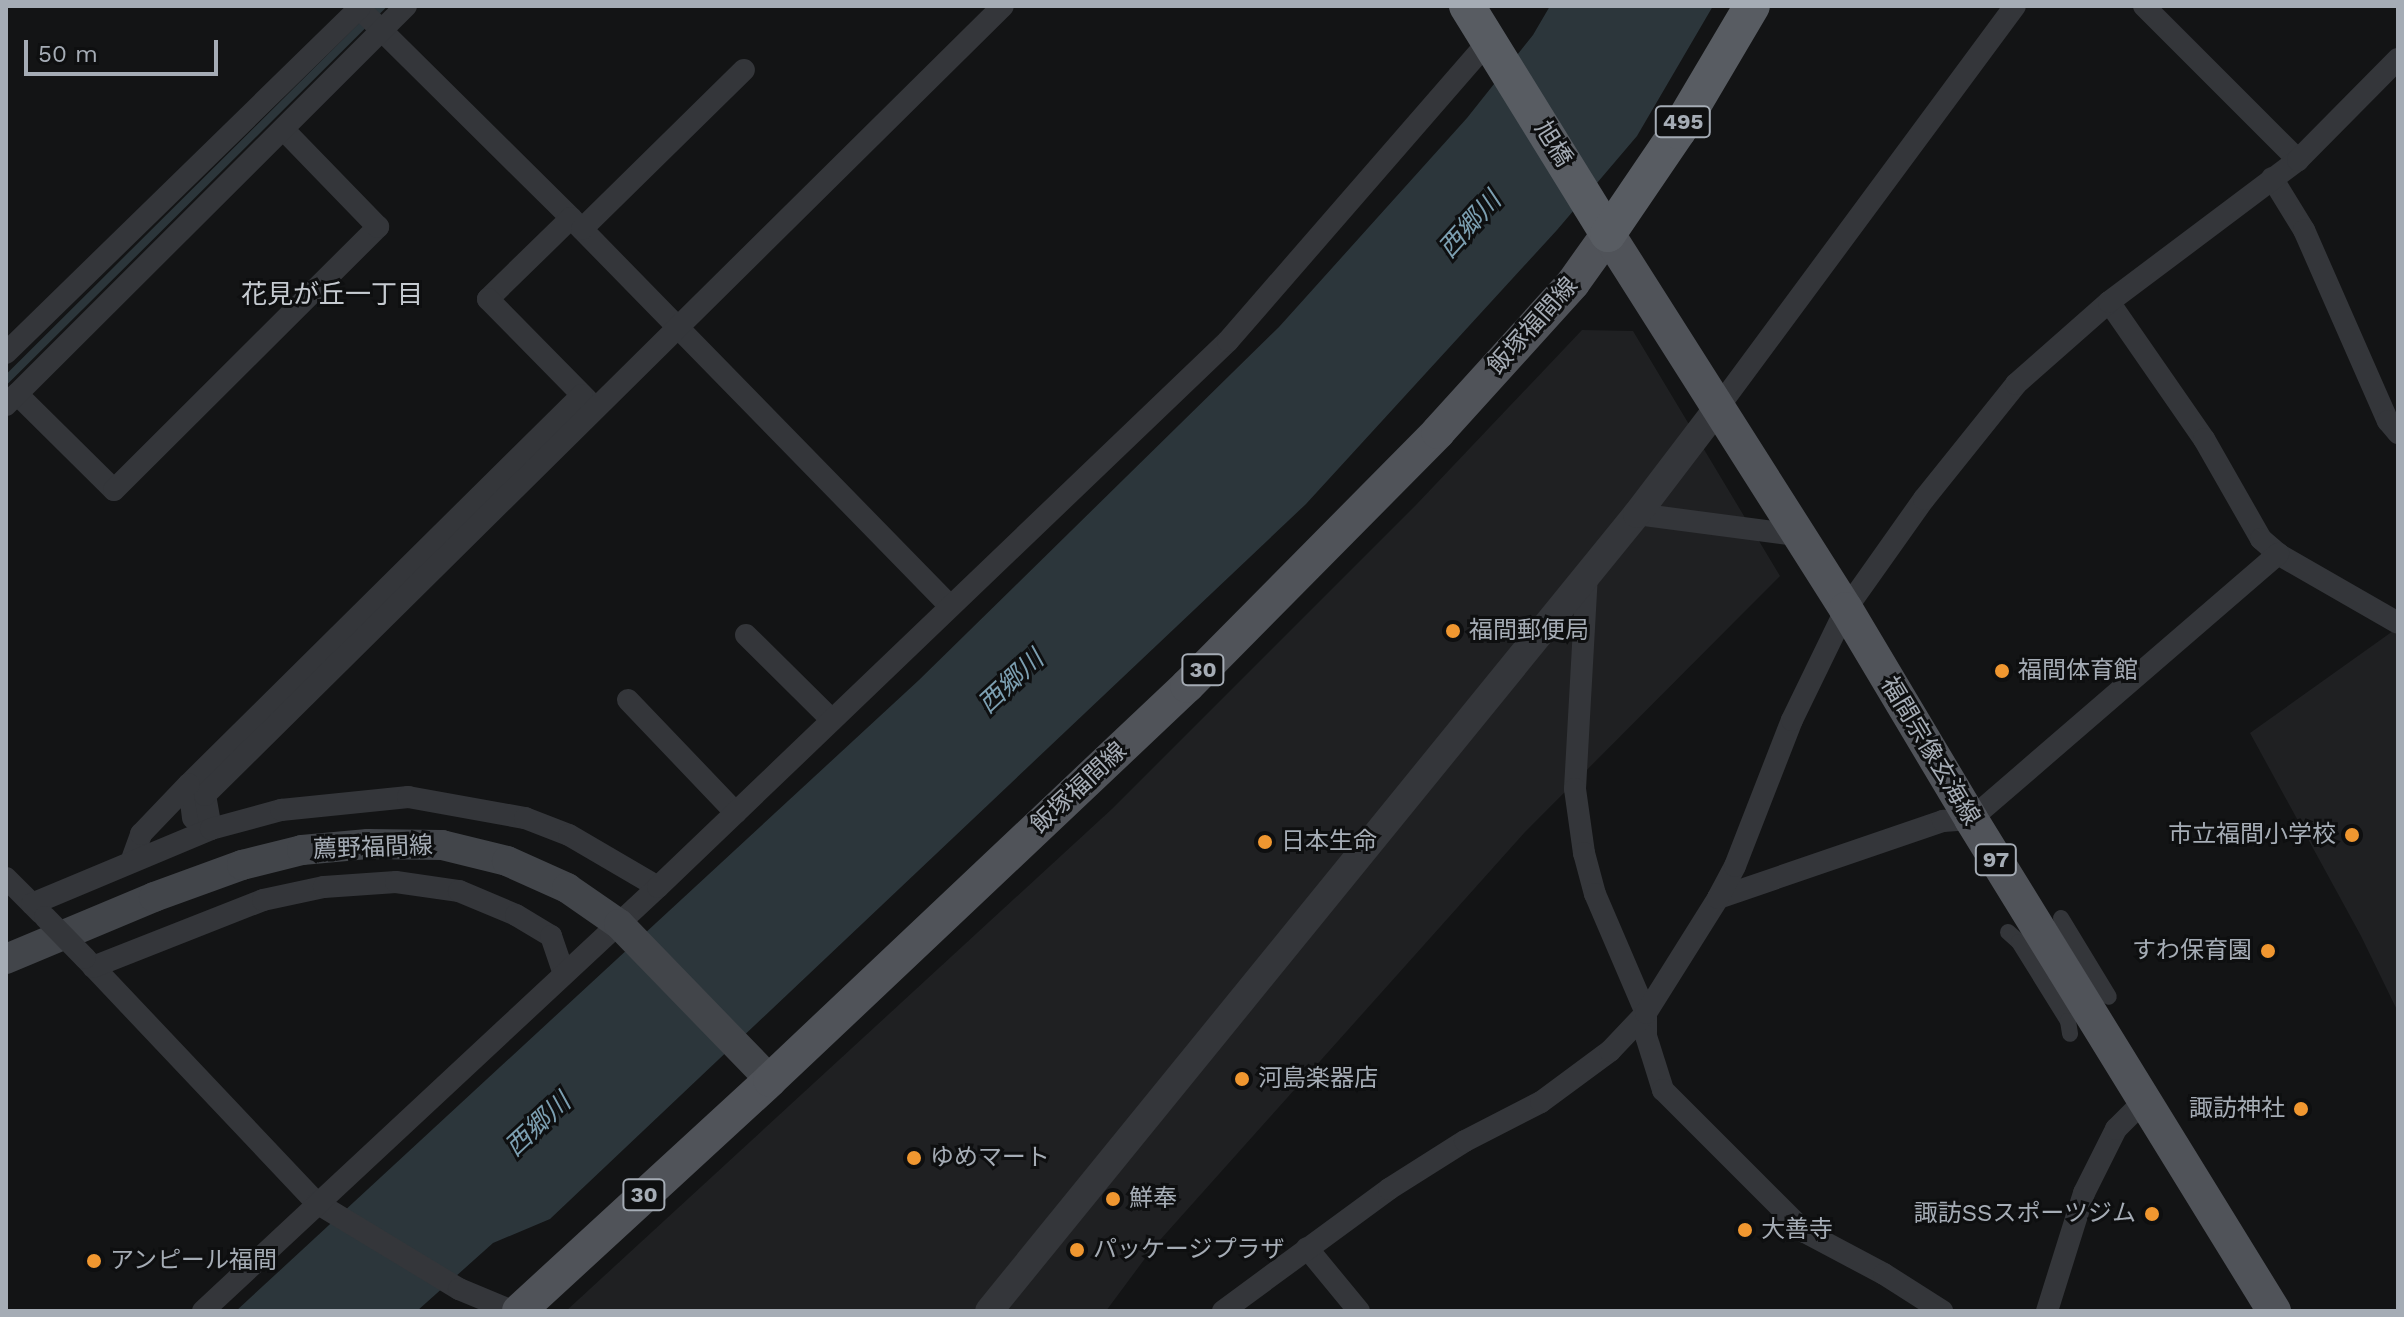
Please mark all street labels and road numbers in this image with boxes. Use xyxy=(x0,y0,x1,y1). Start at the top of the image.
road number: 495 xyxy=(1653,104,1713,140)
street label: 旭橋 xyxy=(1528,116,1578,172)
street label: 飯塚福間線 xyxy=(1482,272,1584,380)
road number: 30 xyxy=(1181,652,1225,688)
street label: 福間宗像玄海線 xyxy=(1874,672,1986,830)
street label: 飯塚福間線 xyxy=(1025,737,1133,839)
street label: 薦野福間線 xyxy=(313,832,433,864)
road number: 97 xyxy=(1974,842,2018,878)
road number: 30 xyxy=(622,1177,666,1213)

